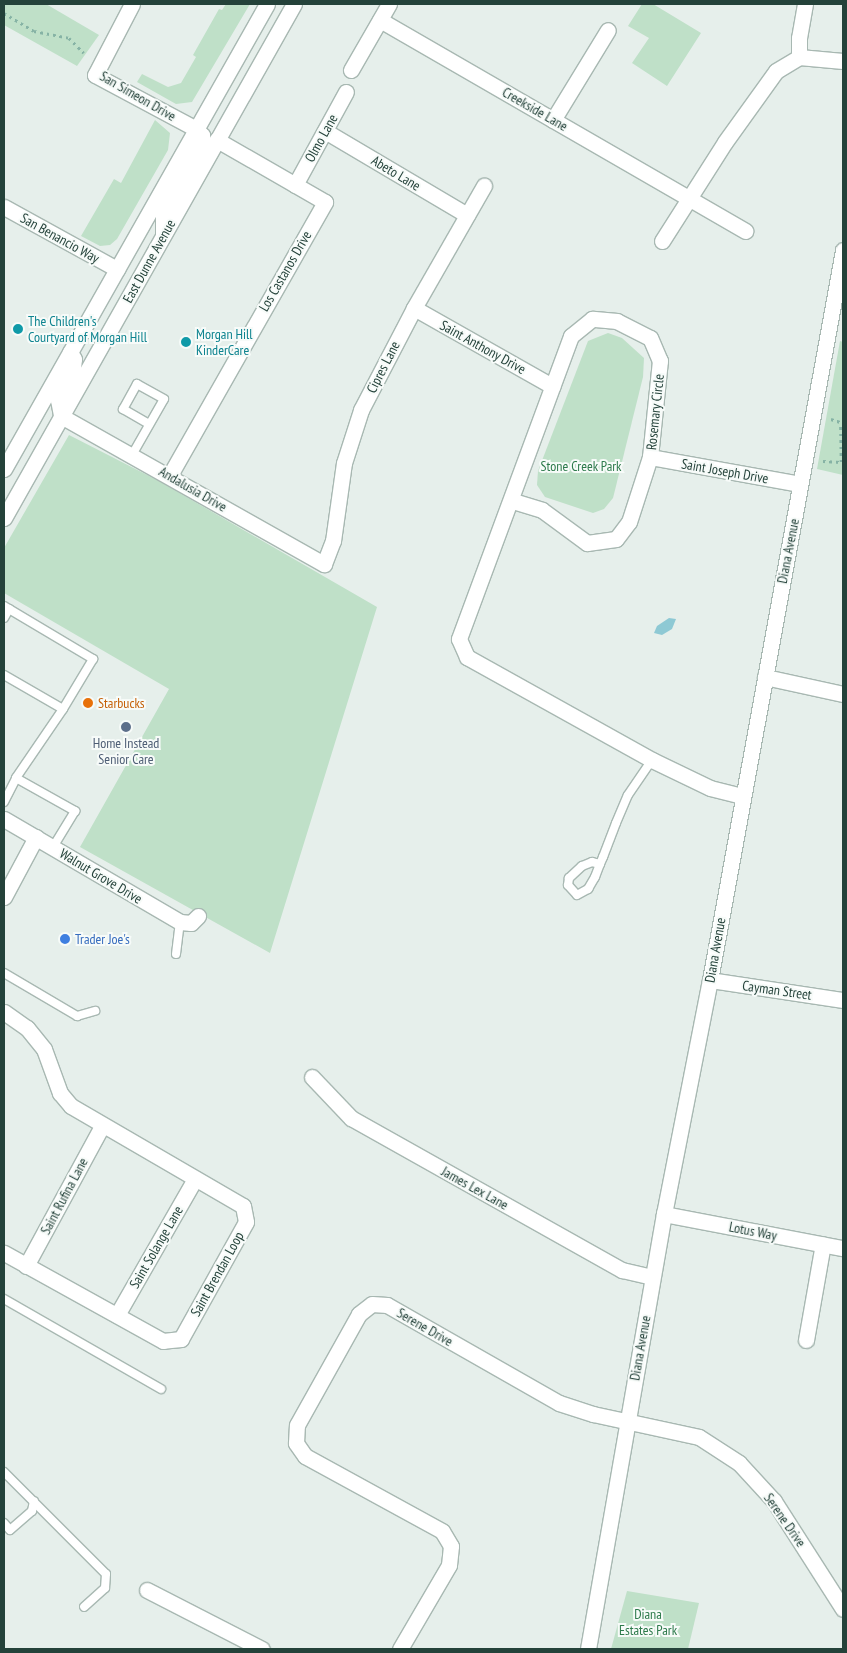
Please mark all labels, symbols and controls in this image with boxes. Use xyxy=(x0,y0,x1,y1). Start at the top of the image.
street label: San Simeon Drive xyxy=(97,67,179,125)
street label: Creekside Lane xyxy=(499,84,571,134)
street label: Olmo Lane xyxy=(301,111,341,165)
street label: Abeto Lane xyxy=(368,152,424,194)
street label: San Benancio Way xyxy=(18,209,102,267)
street label: East Dunne Avenue xyxy=(119,216,179,306)
street label: Los Castanos Drive xyxy=(255,228,315,314)
place label: The Children's Courtyard of Morgan Hill xyxy=(28,313,147,346)
street label: Saint Anthony Drive xyxy=(437,316,529,378)
marker: The Children's Courtyard of Morgan Hill xyxy=(12,323,24,335)
place label: Morgan Hill KinderCare xyxy=(196,326,253,358)
marker: Morgan Hill KinderCare xyxy=(180,336,192,348)
street label: Cipres Lane xyxy=(363,338,403,396)
street label: Rosemary Circle xyxy=(643,373,667,451)
street label: Saint Joseph Drive xyxy=(680,455,770,487)
park label: Stone Creek Park xyxy=(540,458,622,474)
street label: Andalusia Drive xyxy=(156,463,230,515)
street label: Diana Avenue xyxy=(773,517,803,585)
place label: Starbucks xyxy=(98,695,145,711)
marker: Starbucks xyxy=(82,697,94,709)
marker: Home Instead Senior Care xyxy=(120,721,132,733)
place label: Home Instead Senior Care xyxy=(93,735,159,768)
street label: Walnut Grove Drive xyxy=(57,845,145,907)
street label: Diana Avenue xyxy=(701,916,729,984)
place label: Trader Joe's xyxy=(75,931,130,947)
marker: Trader Joe's xyxy=(59,933,71,945)
street label: Cayman Street xyxy=(741,977,813,1003)
street label: Saint Rufina Lane xyxy=(37,1155,91,1237)
street label: James Lex Lane xyxy=(438,1163,512,1213)
street label: Saint Solange Lane xyxy=(126,1203,186,1291)
street label: Lotus Way xyxy=(728,1218,778,1244)
street label: Saint Brendan Loop xyxy=(187,1229,247,1319)
street label: Serene Drive xyxy=(394,1304,456,1350)
street label: Diana Avenue xyxy=(626,1314,654,1382)
street label: Serene Drive xyxy=(760,1490,810,1550)
park label: Diana Estates Park xyxy=(619,1606,677,1638)

